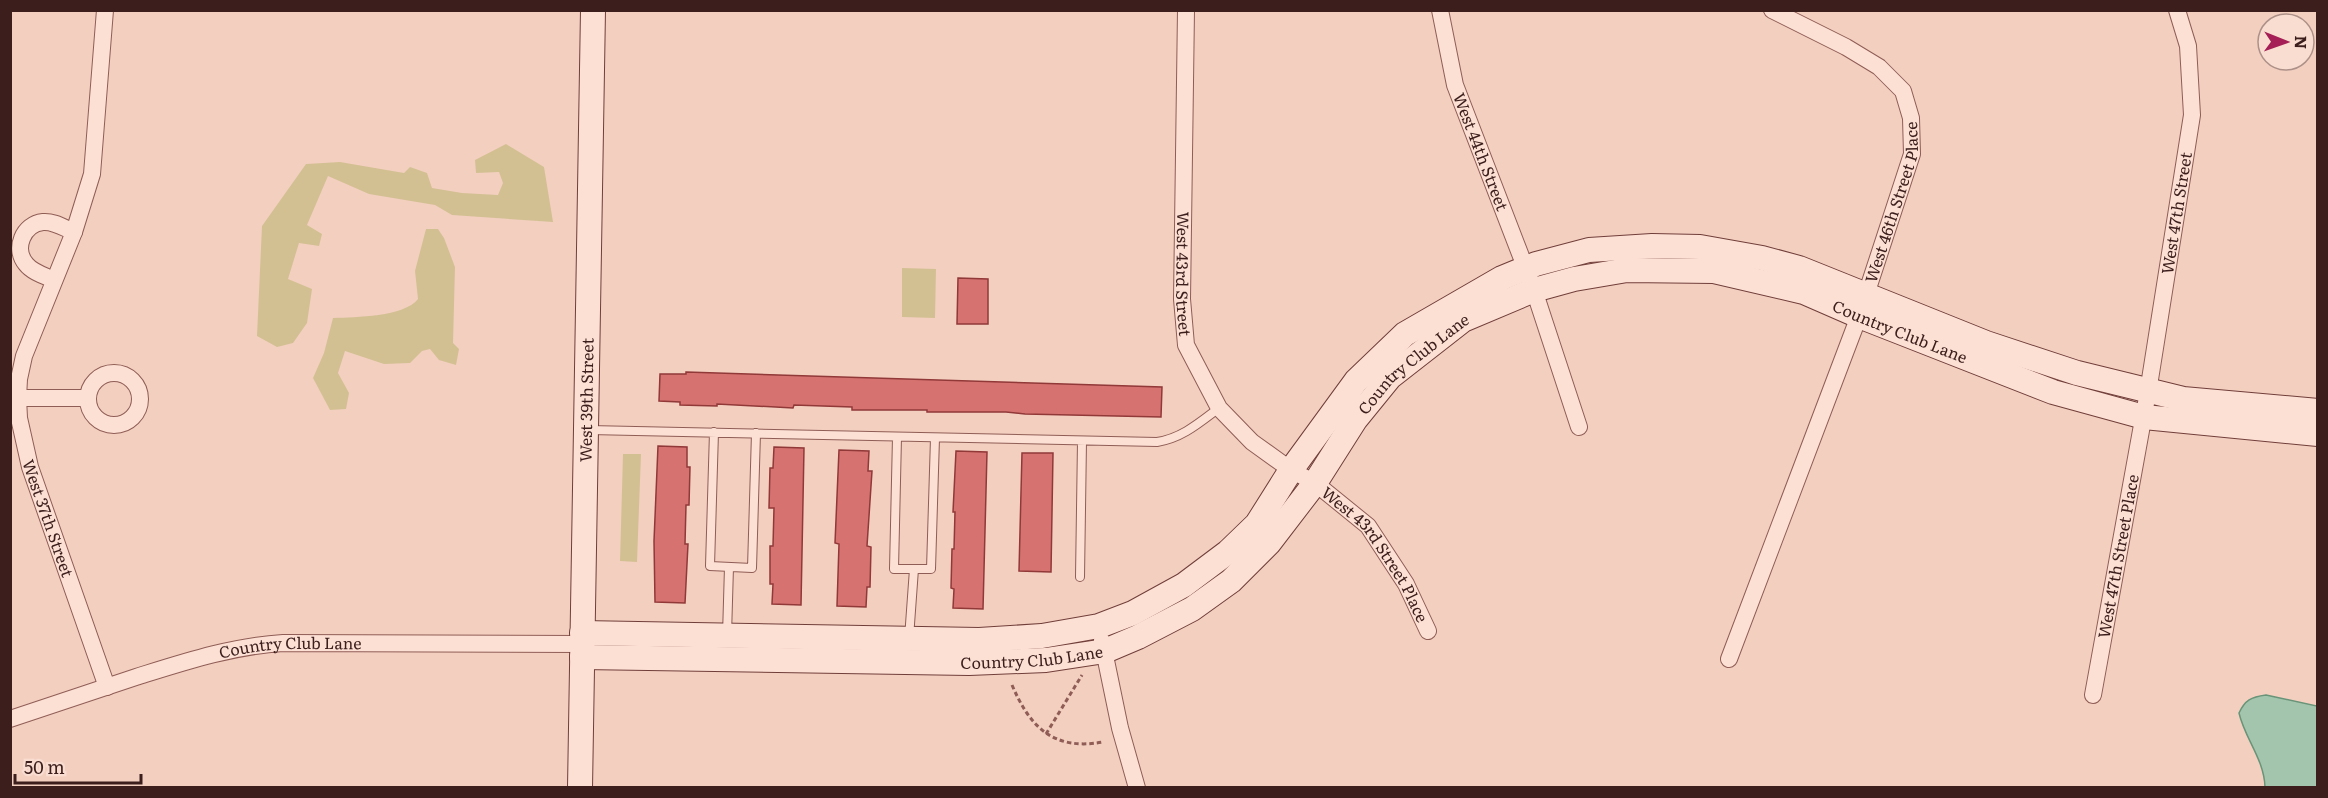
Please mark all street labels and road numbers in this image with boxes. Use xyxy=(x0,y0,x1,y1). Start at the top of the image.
street label: West 44th Street xyxy=(1448,89,1515,214)
street label: West 46th Street Place xyxy=(1858,121,1923,286)
street label: West 47th Street xyxy=(2154,150,2197,276)
street label: West 43rd Street xyxy=(1171,212,1198,338)
street label: Country Club Lane xyxy=(1829,293,1971,368)
street label: Country Club Lane xyxy=(1351,306,1472,419)
street label: West 39th Street xyxy=(572,337,599,462)
street label: West 37th Street xyxy=(17,456,81,581)
street label: West 47th Street Place xyxy=(2091,472,2144,640)
street label: West 43rd Street Place xyxy=(1317,480,1435,626)
street label: Country Club Lane xyxy=(216,630,362,664)
street label: Country Club Lane xyxy=(960,638,1105,674)

